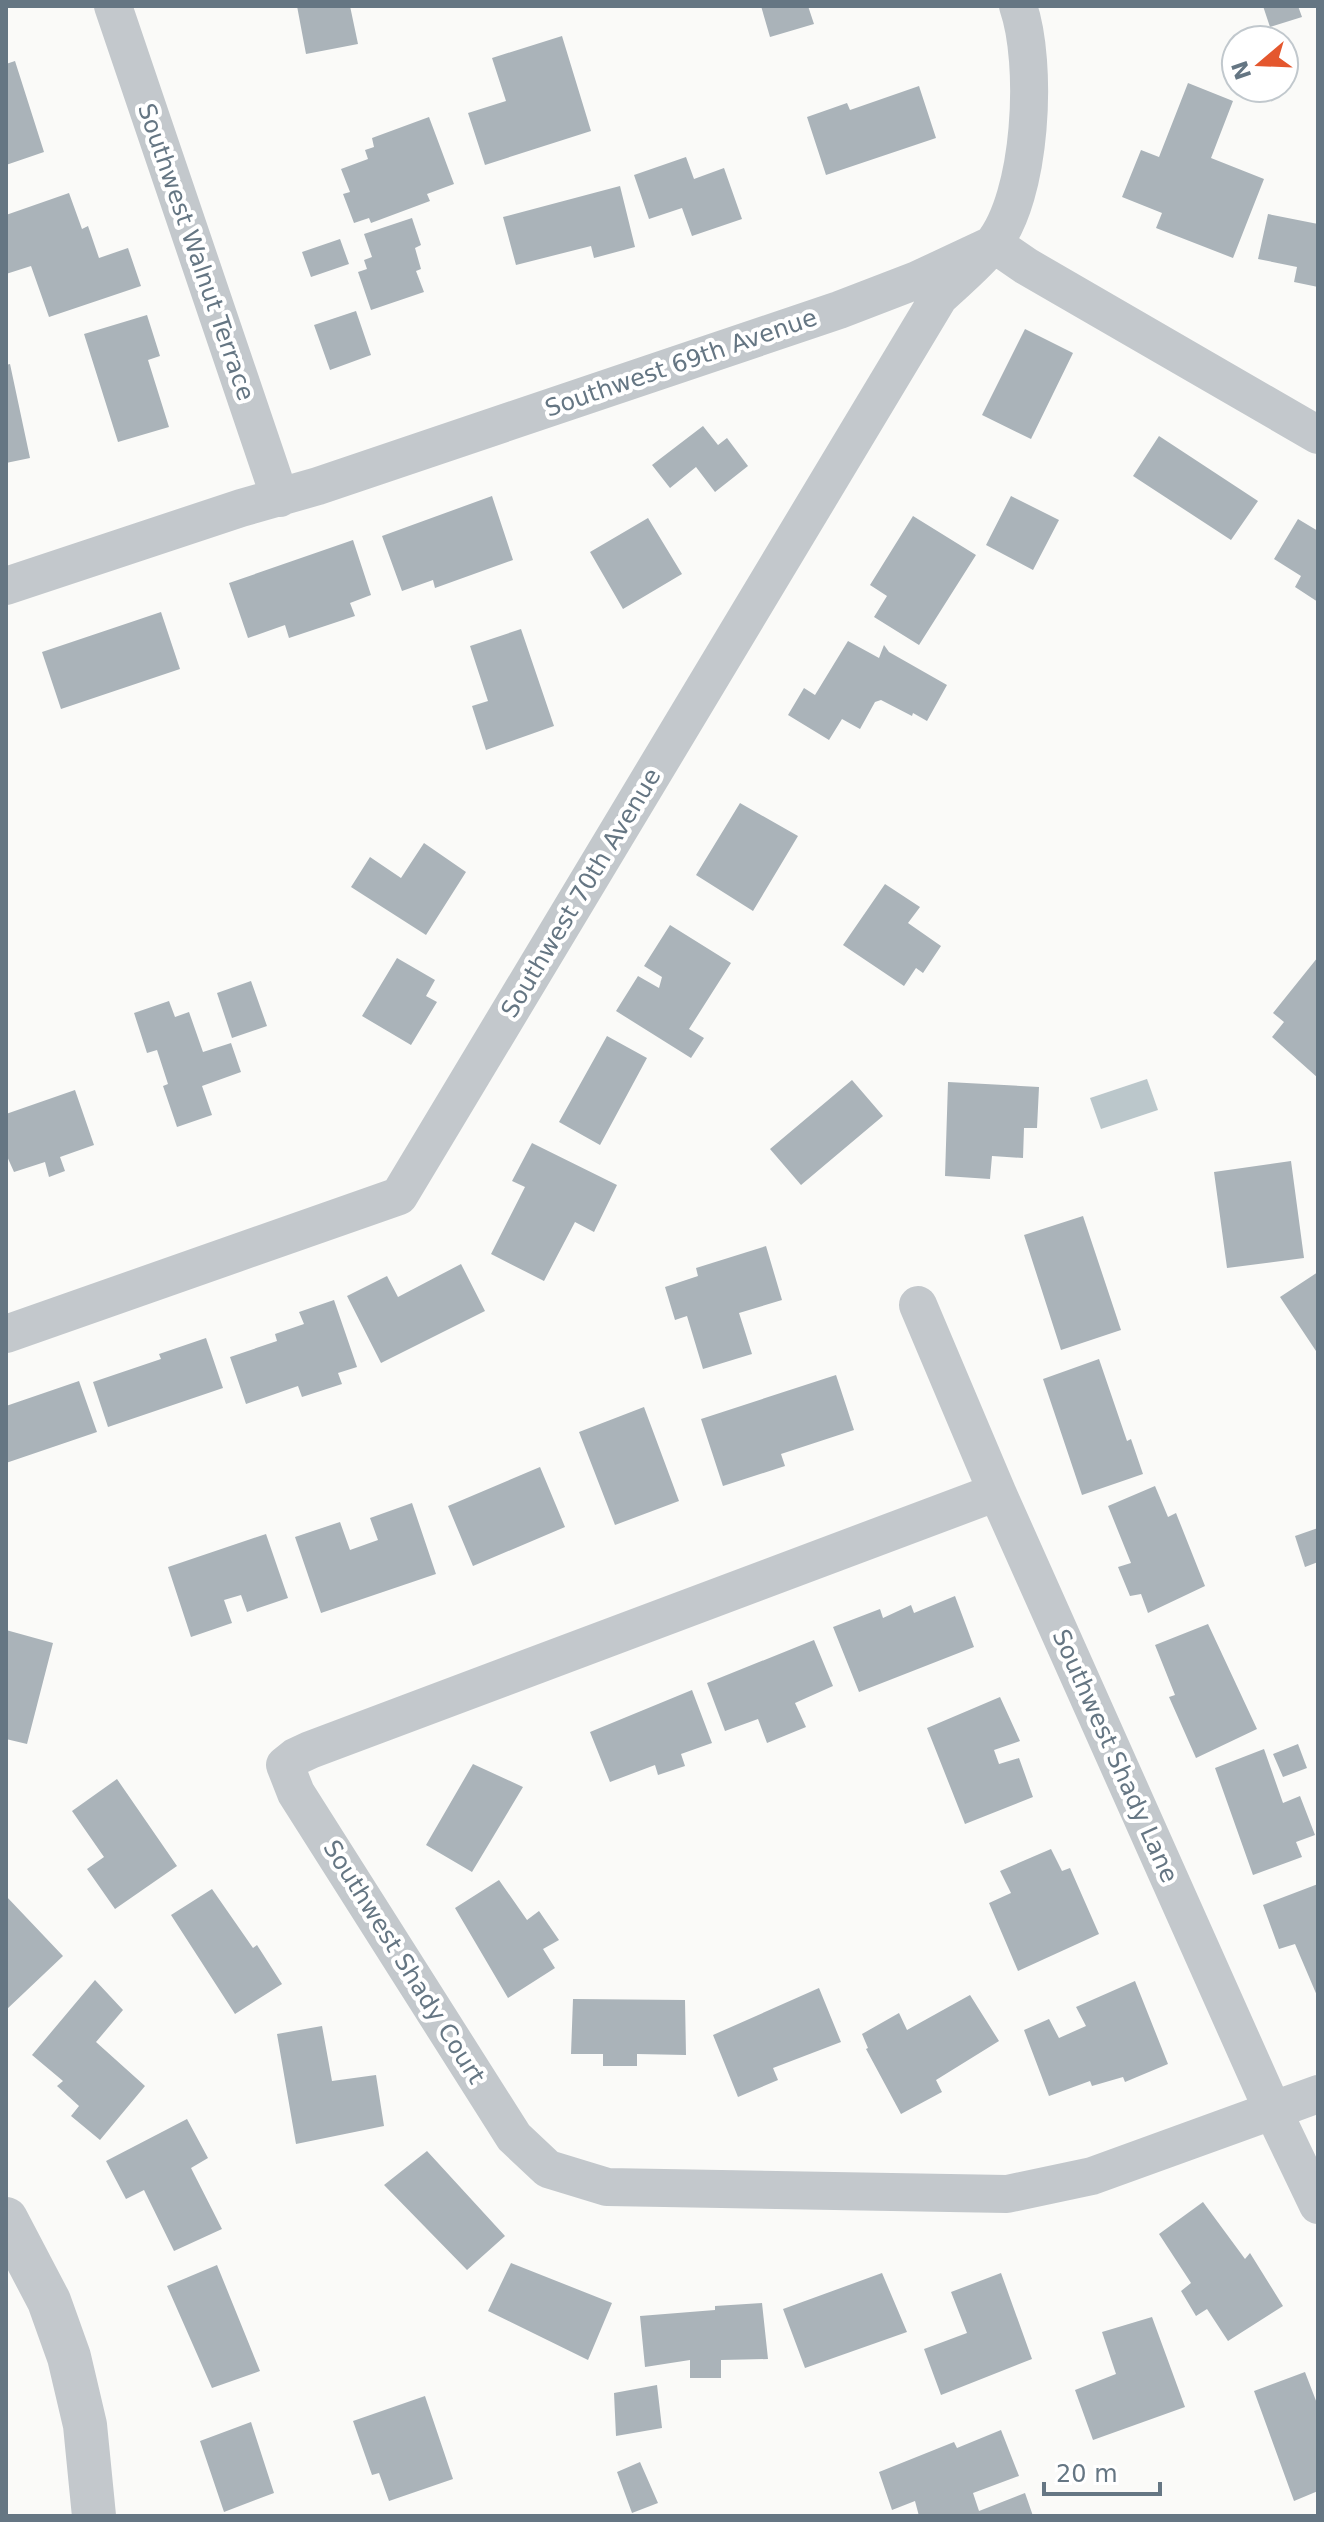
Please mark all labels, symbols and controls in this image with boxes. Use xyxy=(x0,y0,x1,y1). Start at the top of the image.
north arrow xyxy=(1220,24,1300,104)
text: N xyxy=(1227,58,1256,83)
street label: Southwest Walnut Terrace xyxy=(132,100,260,404)
street label: Southwest 69th Avenue xyxy=(541,303,821,423)
street label: Southwest 70th Avenue xyxy=(495,763,667,1023)
street label: Southwest Shady Lane xyxy=(1046,1625,1184,1887)
street label: Southwest Shady Court xyxy=(317,1835,491,2089)
scale bar xyxy=(1044,2446,1160,2496)
text: 20 m xyxy=(1056,2460,1118,2488)

